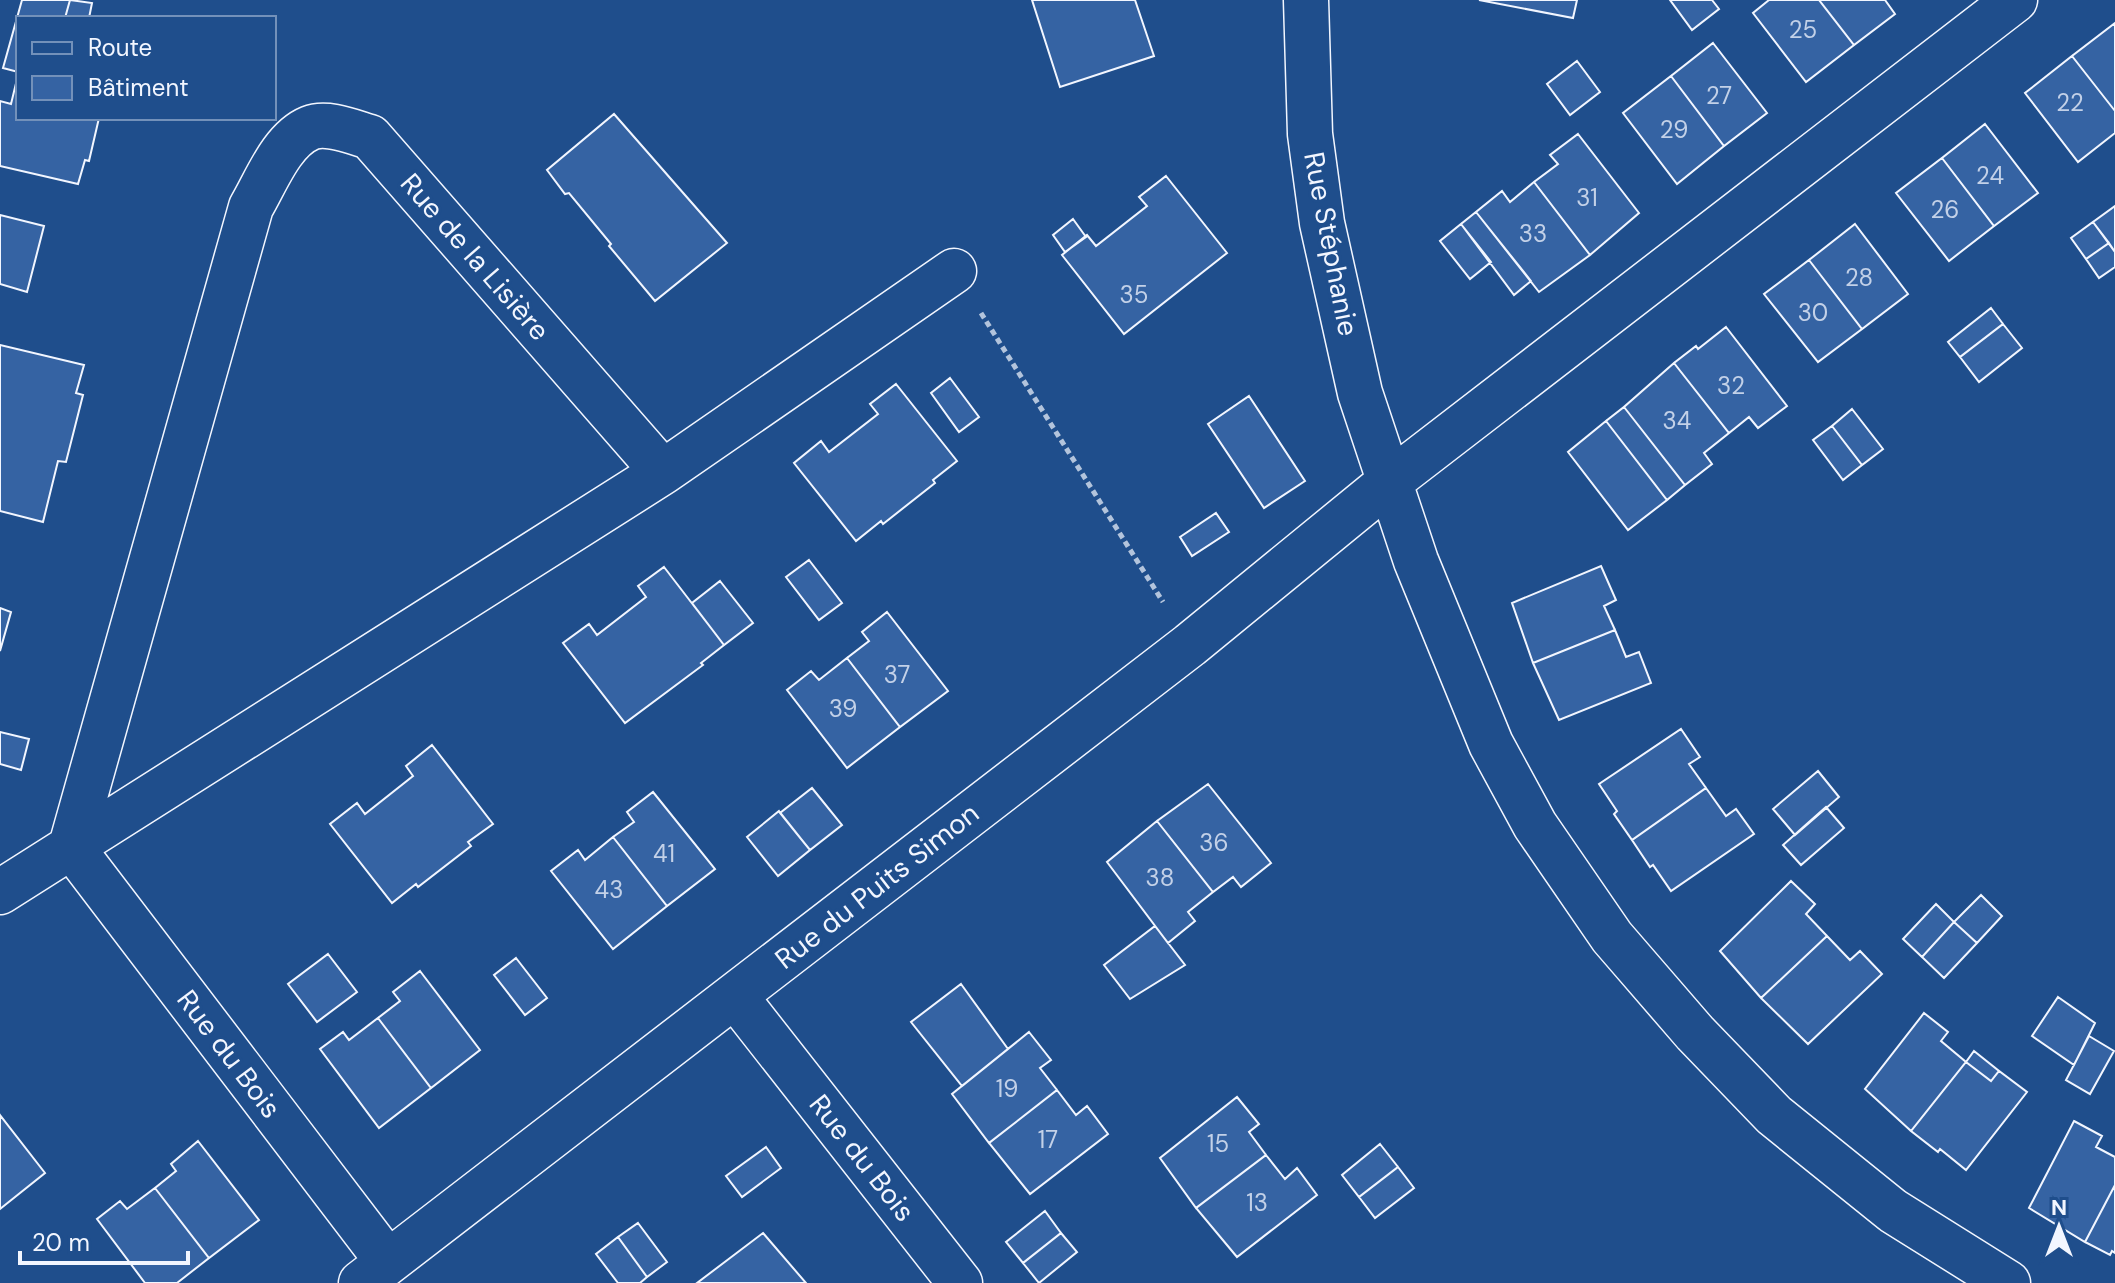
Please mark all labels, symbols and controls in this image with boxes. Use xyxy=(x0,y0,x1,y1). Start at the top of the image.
house number: 25 xyxy=(1789,14,1817,45)
legend xyxy=(16,16,276,120)
text: Route xyxy=(88,32,152,63)
text: Bâtiment xyxy=(88,72,189,103)
house number: 27 xyxy=(1706,80,1732,111)
house number: 22 xyxy=(2056,87,2084,118)
house number: 29 xyxy=(1660,114,1688,145)
street label: Rue Stéphanie xyxy=(1295,149,1367,339)
house number: 24 xyxy=(1976,160,2004,191)
street label: Rue de la Lisière xyxy=(392,166,558,348)
house number: 31 xyxy=(1576,182,1598,213)
house number: 26 xyxy=(1931,194,1959,225)
house number: 33 xyxy=(1519,218,1547,249)
house number: 28 xyxy=(1845,262,1873,293)
house number: 35 xyxy=(1120,279,1148,310)
house number: 30 xyxy=(1798,297,1828,328)
house number: 32 xyxy=(1717,370,1745,401)
house number: 34 xyxy=(1663,405,1691,436)
house number: 37 xyxy=(884,659,910,690)
house number: 39 xyxy=(829,693,857,724)
street label: Rue du Puits Simon xyxy=(767,795,987,977)
house number: 36 xyxy=(1199,827,1229,858)
house number: 41 xyxy=(653,838,675,869)
house number: 38 xyxy=(1146,862,1174,893)
house number: 43 xyxy=(595,874,623,905)
street label: Rue du Bois xyxy=(169,982,289,1126)
house number: 19 xyxy=(996,1073,1018,1104)
street label: Rue du Bois xyxy=(801,1087,923,1229)
house number: 17 xyxy=(1038,1124,1058,1155)
house number: 15 xyxy=(1207,1128,1229,1159)
house number: 13 xyxy=(1246,1187,1268,1218)
north arrow xyxy=(2019,1187,2099,1267)
text: N xyxy=(2051,1193,2067,1222)
scale bar xyxy=(20,1215,188,1265)
text: 20 m xyxy=(32,1227,90,1258)

